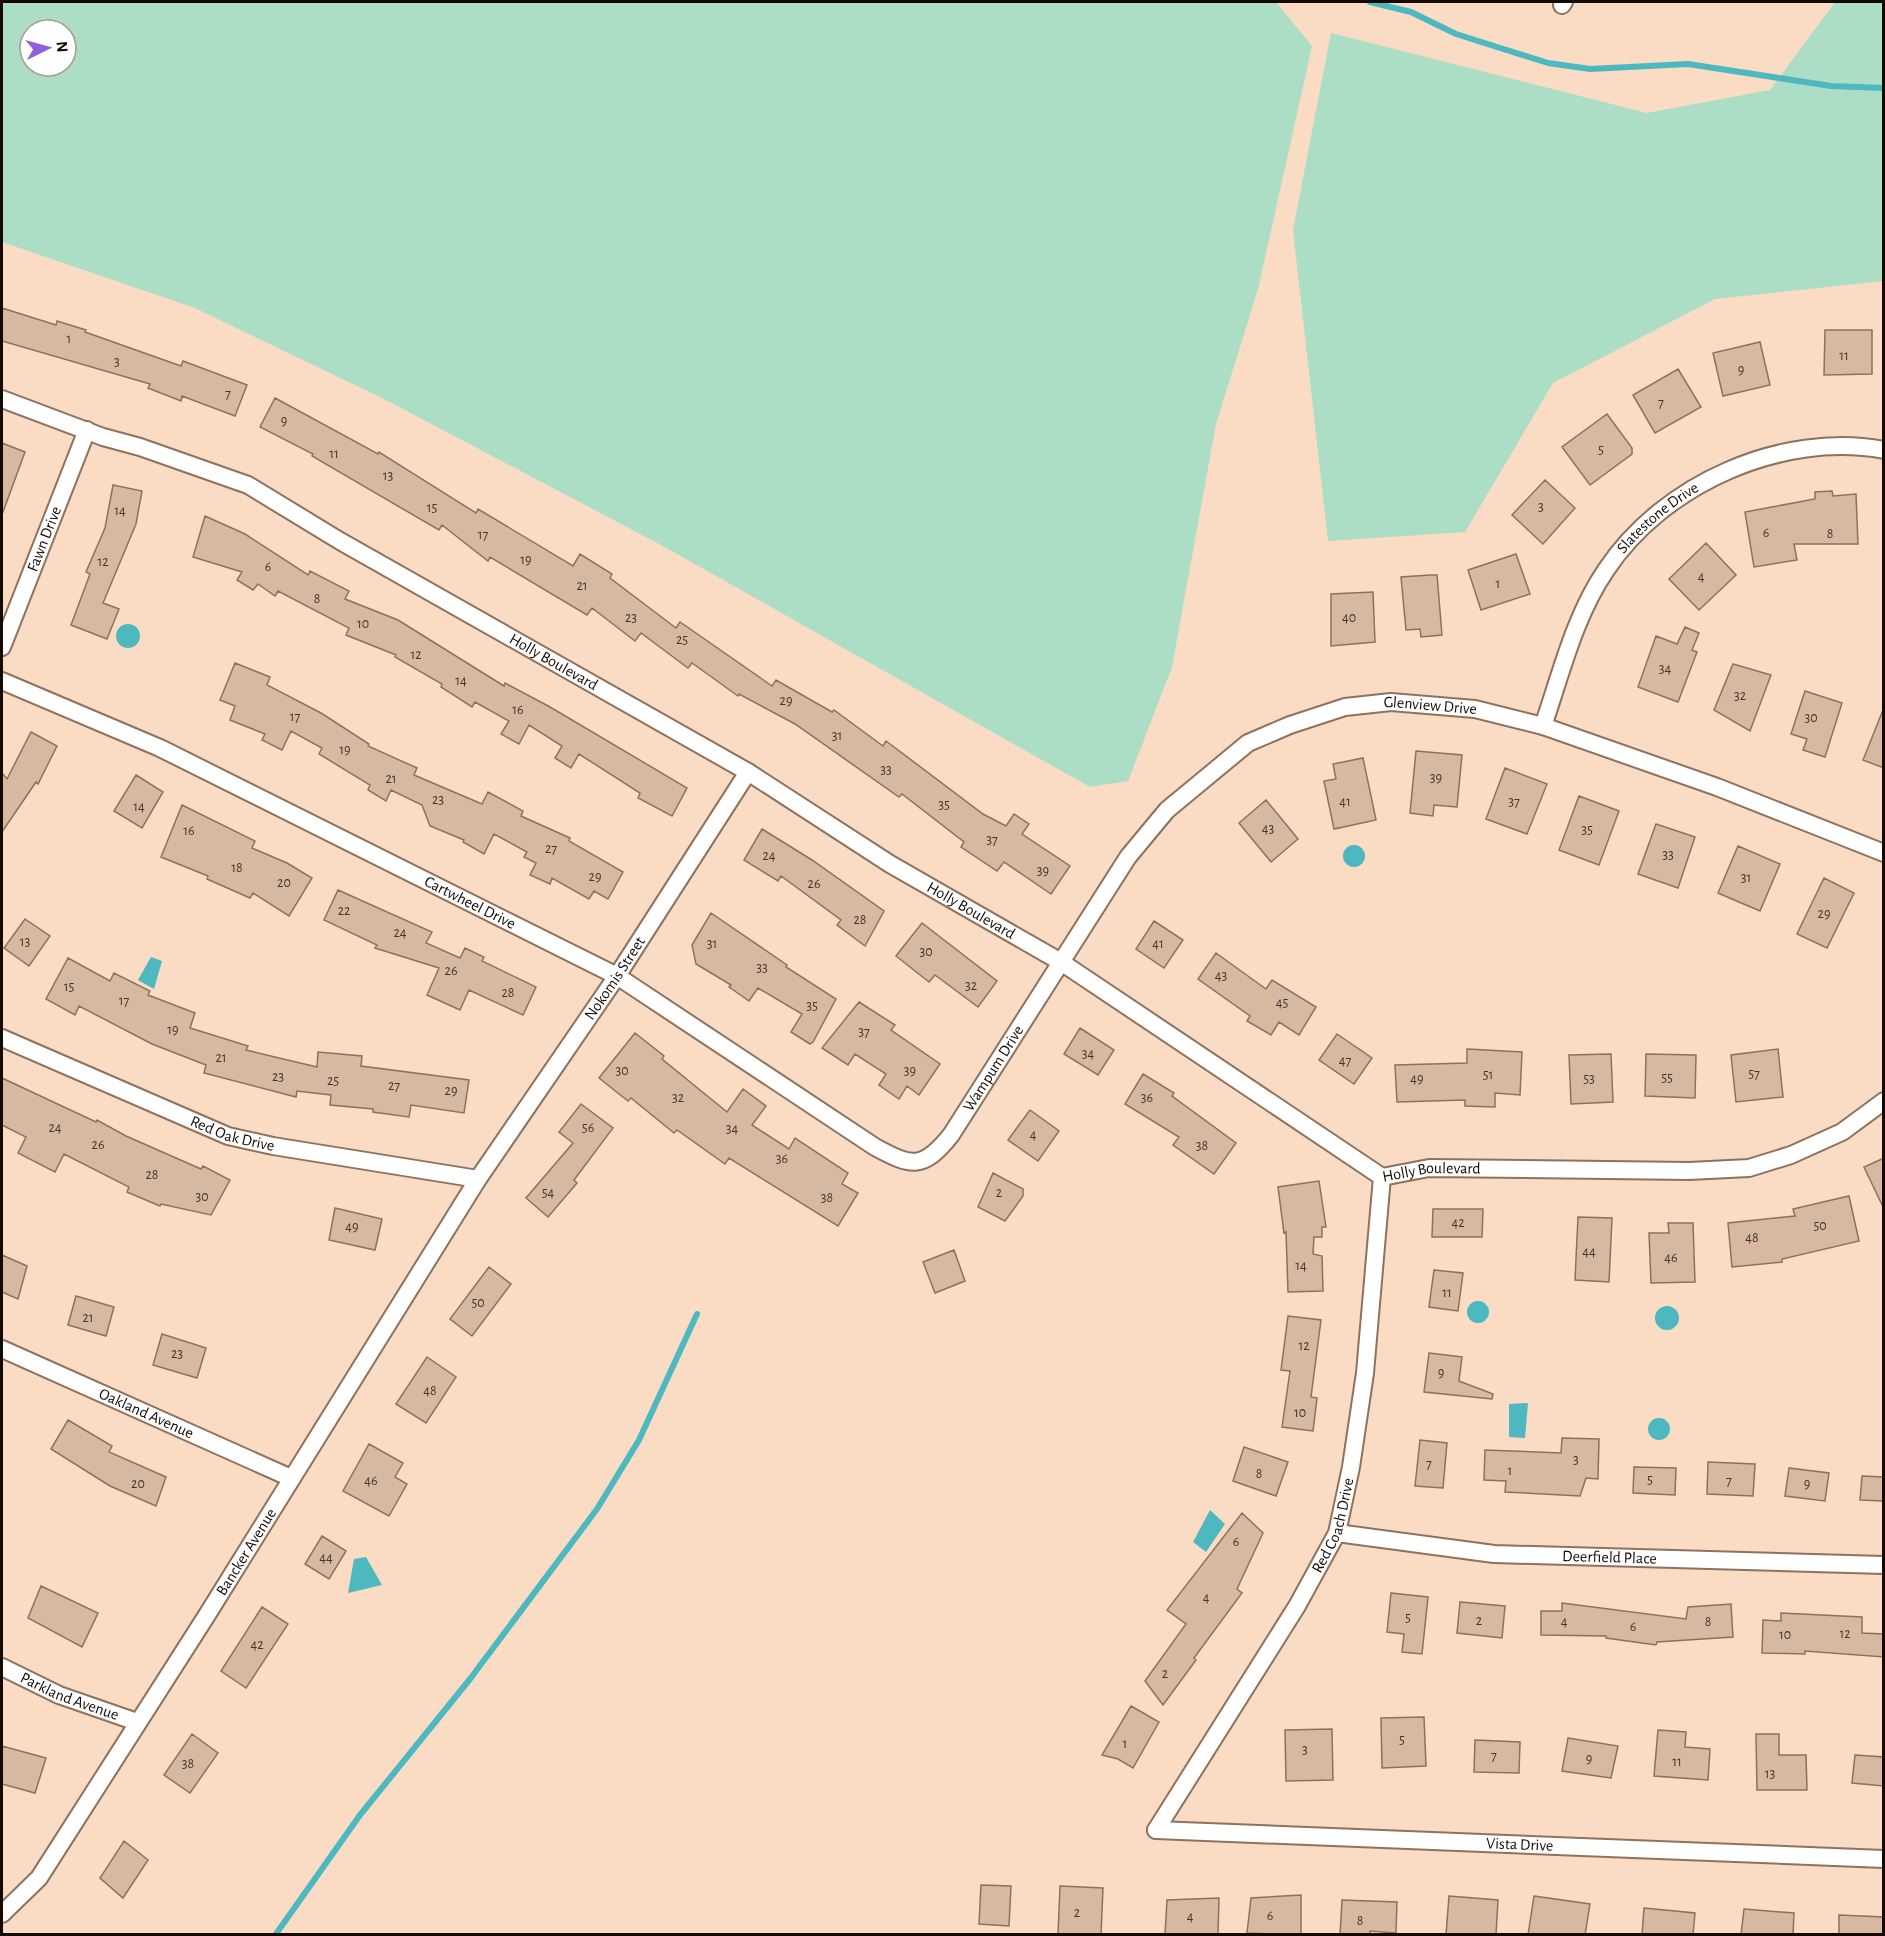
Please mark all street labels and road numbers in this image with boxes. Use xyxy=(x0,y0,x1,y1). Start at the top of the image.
street label: Slatestone Drive xyxy=(1614,479,1701,556)
street label: Fawn Drive xyxy=(24,504,64,574)
street label: Holly Boulevard xyxy=(507,631,601,693)
street label: Glenview Drive xyxy=(1383,694,1478,717)
street label: Cartwheel Drive xyxy=(422,873,518,932)
street label: Holly Boulevard xyxy=(924,879,1018,942)
street label: Nokomis Street xyxy=(581,934,648,1023)
street label: Wampum Drive xyxy=(960,1023,1027,1114)
street label: Red Oak Drive xyxy=(188,1113,276,1154)
street label: Holly Boulevard xyxy=(1381,1160,1481,1185)
street label: Oakland Avenue xyxy=(96,1385,196,1441)
street label: Red Coach Drive xyxy=(1309,1476,1356,1576)
street label: Bancker Avenue xyxy=(213,1506,279,1598)
street label: Deerfield Place xyxy=(1562,1548,1657,1567)
street label: Parkland Avenue xyxy=(18,1669,121,1723)
street label: Vista Drive xyxy=(1486,1835,1554,1854)

